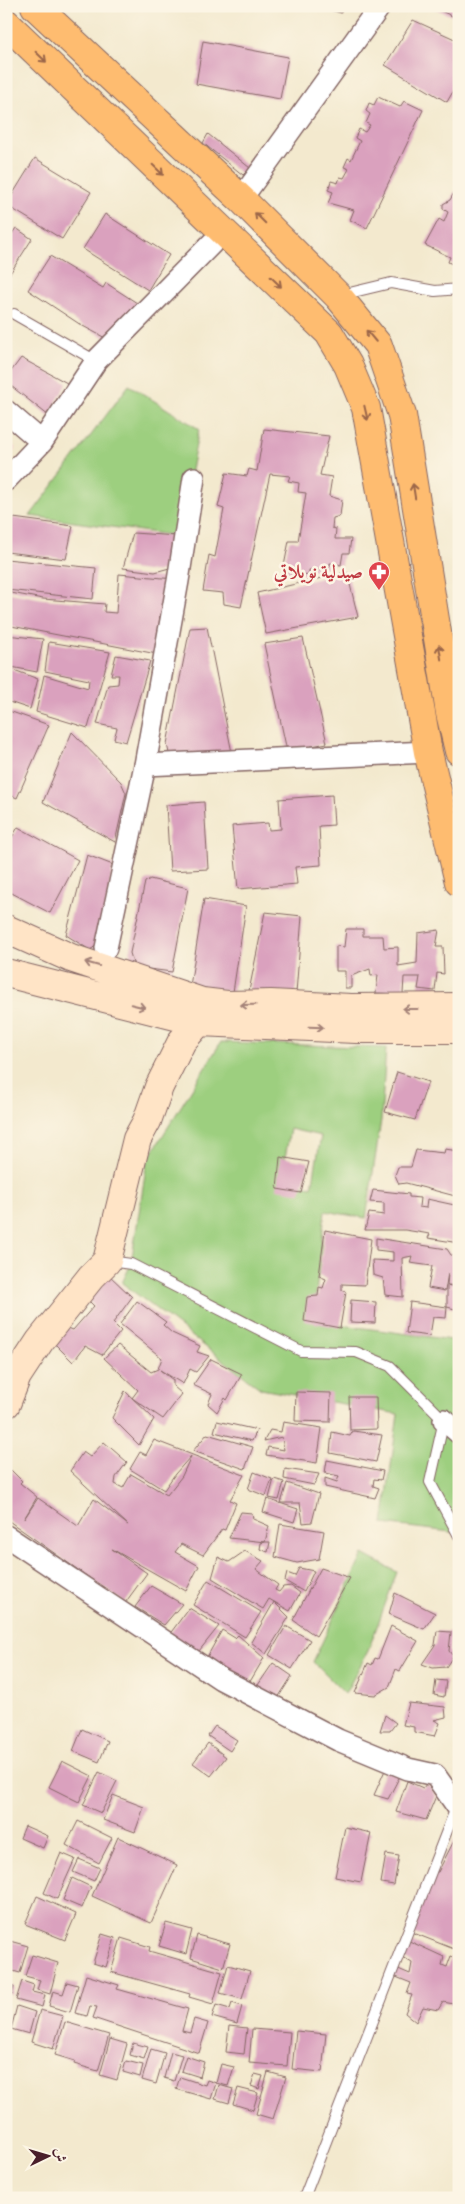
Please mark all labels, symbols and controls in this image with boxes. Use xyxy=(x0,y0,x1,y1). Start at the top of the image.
one-way arrow xyxy=(35,51,47,63)
one-way arrow xyxy=(152,164,164,176)
one-way arrow xyxy=(253,212,266,224)
one-way arrow xyxy=(269,276,282,288)
one-way arrow xyxy=(365,330,376,343)
one-way arrow xyxy=(362,405,371,421)
one-way arrow xyxy=(409,483,419,499)
place label: صيدلية نويلاتي xyxy=(273,560,363,587)
pharmacy icon: صيدلية نويلاتي xyxy=(367,560,391,591)
one-way arrow xyxy=(435,644,445,660)
one-way arrow xyxy=(84,959,100,969)
one-way arrow xyxy=(240,1000,256,1009)
one-way arrow xyxy=(130,1002,146,1011)
one-way arrow xyxy=(402,1004,418,1014)
one-way arrow xyxy=(308,1022,324,1031)
north arrow xyxy=(22,2132,72,2182)
text: ش xyxy=(51,2147,70,2163)

